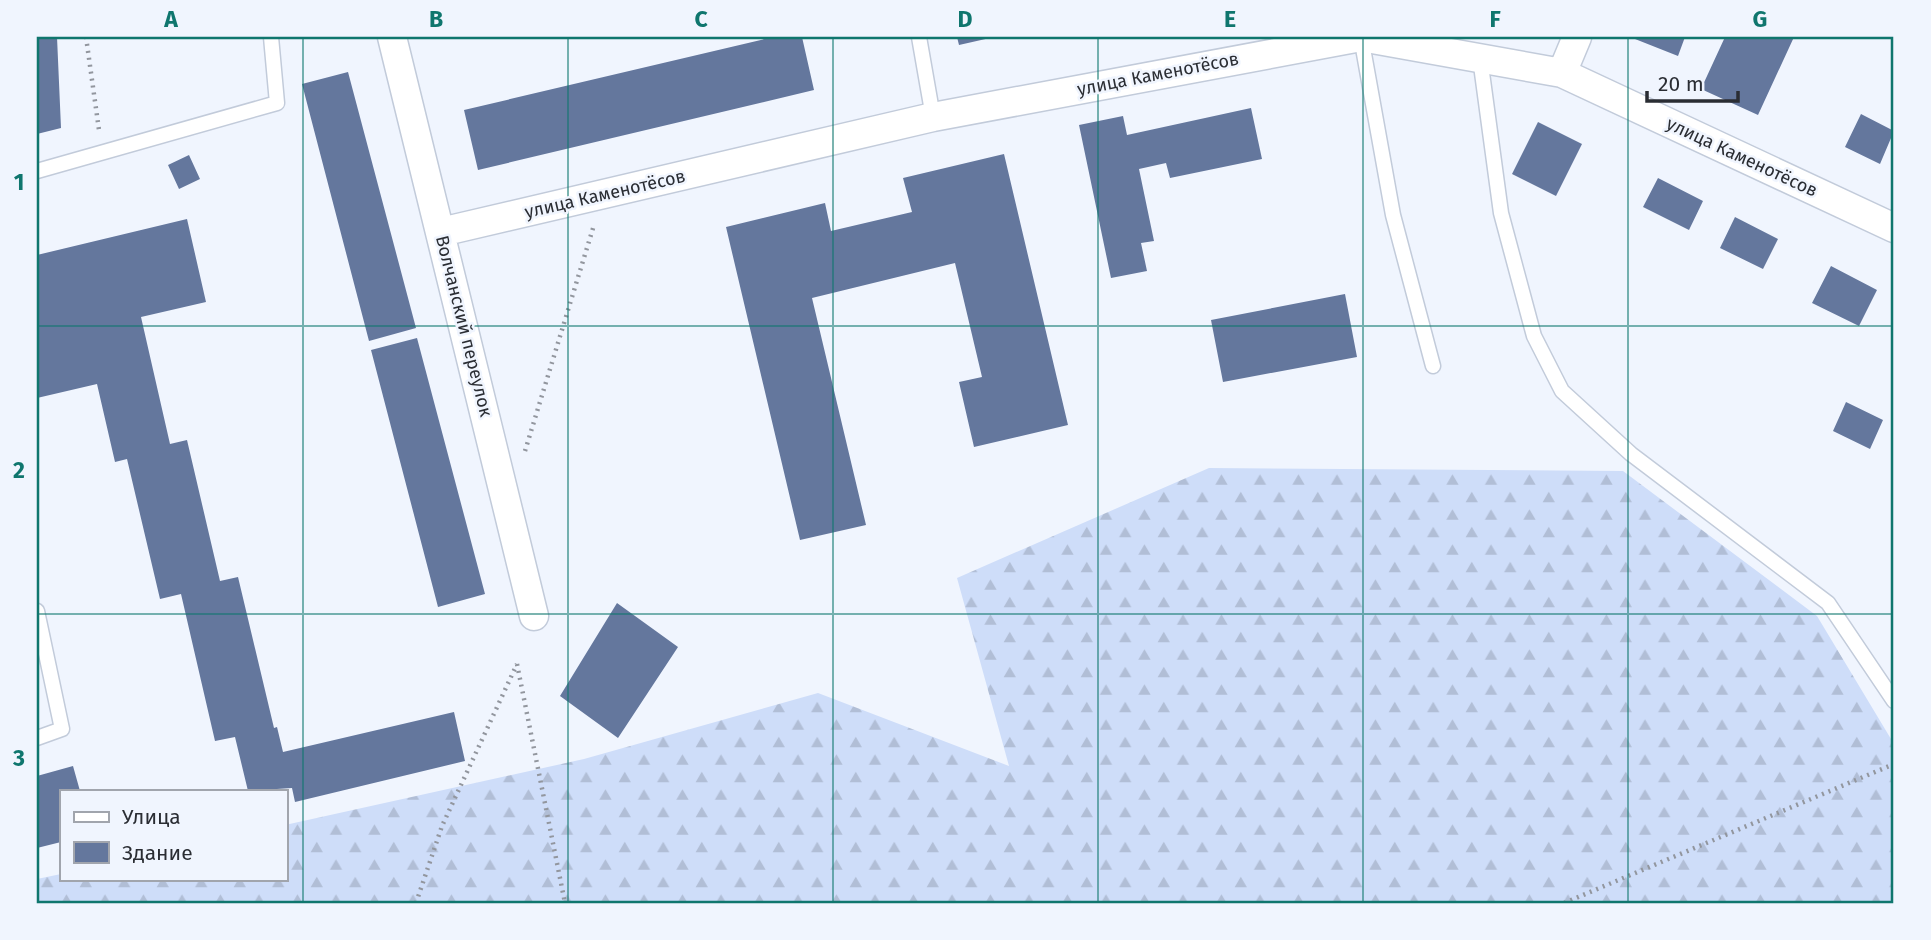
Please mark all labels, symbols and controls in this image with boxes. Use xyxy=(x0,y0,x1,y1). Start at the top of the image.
text: A xyxy=(163,5,178,33)
text: B xyxy=(429,5,443,33)
text: C xyxy=(694,5,708,33)
text: D xyxy=(958,5,973,33)
text: E xyxy=(1224,5,1236,33)
text: F xyxy=(1489,5,1501,33)
text: G xyxy=(1753,5,1767,33)
street label: улица Каменотёсов xyxy=(1075,48,1241,100)
scale bar xyxy=(1647,60,1738,104)
text: 20 m xyxy=(1658,71,1704,97)
street label: улица Каменотёсов xyxy=(1663,112,1821,202)
street label: улица Каменотёсов xyxy=(523,165,687,223)
text: 1 xyxy=(14,168,24,196)
street label: Волчанский переулок xyxy=(431,233,497,420)
text: 2 xyxy=(13,456,25,484)
text: 3 xyxy=(12,744,25,772)
legend xyxy=(60,790,287,880)
text: Улица xyxy=(122,804,181,830)
text: Здание xyxy=(122,840,193,866)

